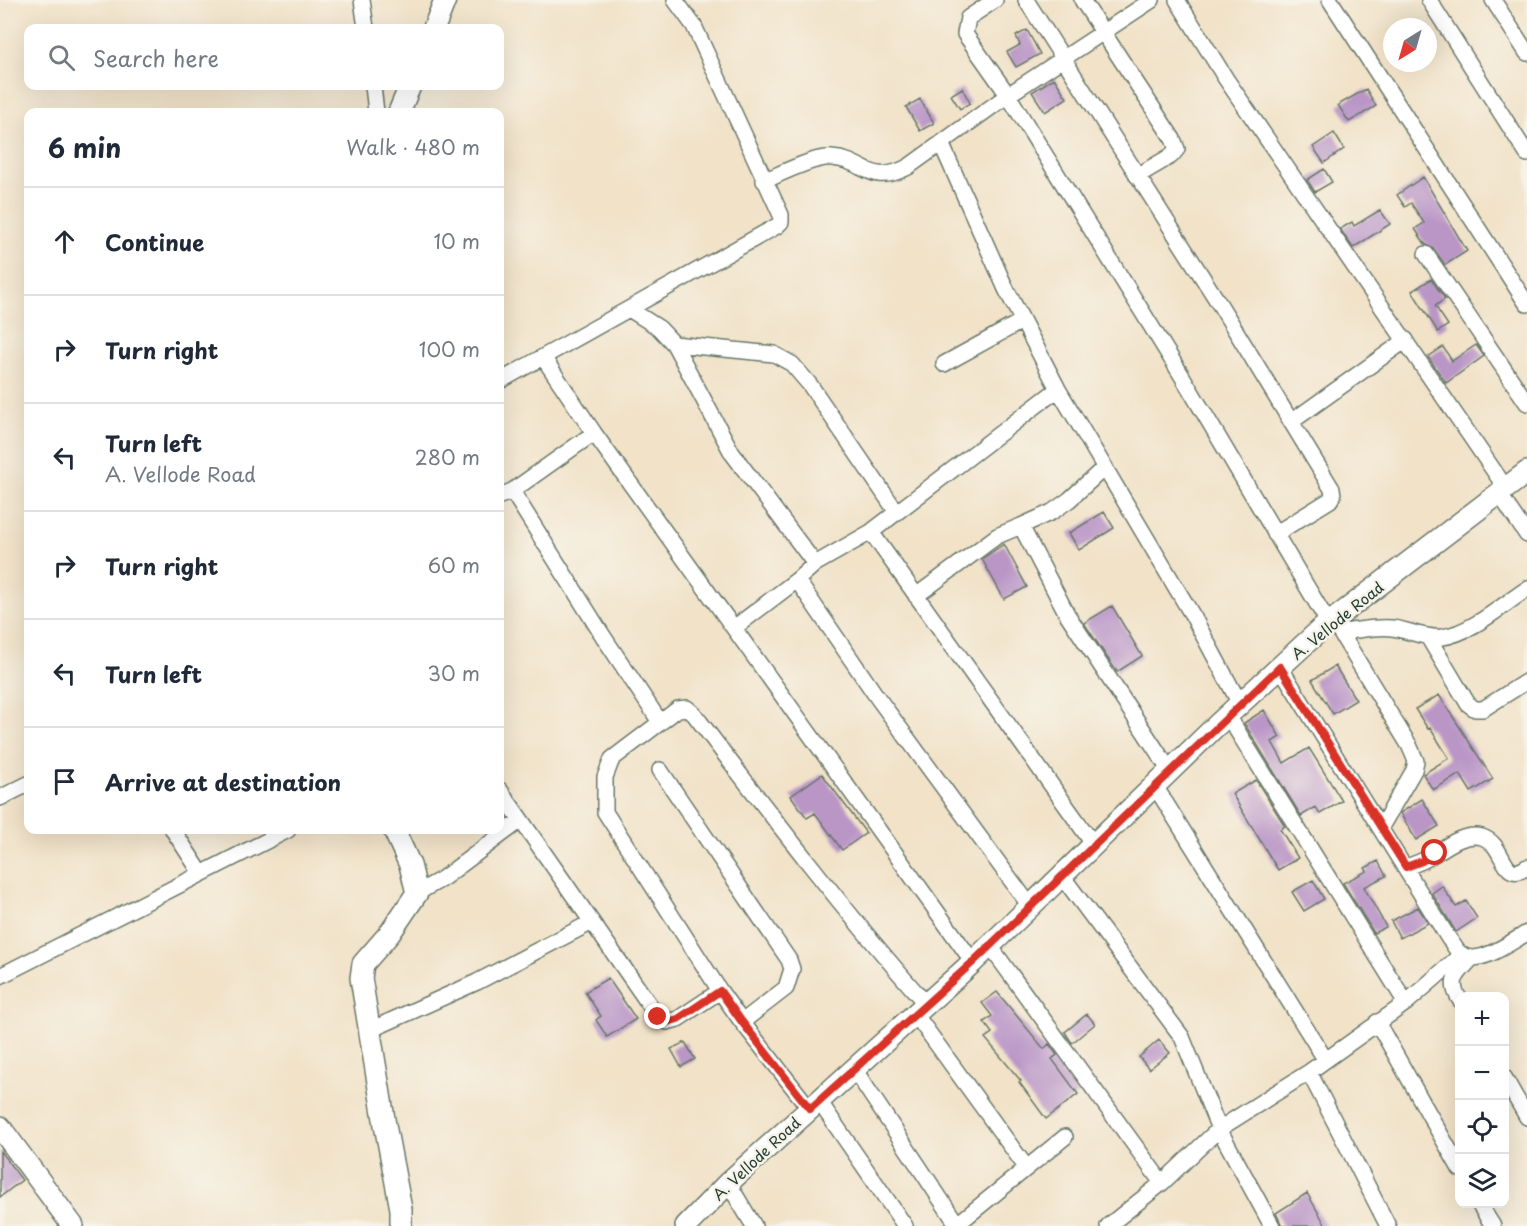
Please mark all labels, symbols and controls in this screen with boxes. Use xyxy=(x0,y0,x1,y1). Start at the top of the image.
north arrow xyxy=(1383,18,1437,72)
search box xyxy=(24,24,504,90)
icon: search xyxy=(45,41,78,74)
text: Search here xyxy=(93,41,219,74)
text: 6 min xyxy=(48,128,121,167)
text: Walk · 480 m xyxy=(346,132,480,162)
icon: ahead xyxy=(48,225,81,258)
text: Continue xyxy=(105,225,204,258)
text: 10 m xyxy=(433,226,480,256)
icon: right xyxy=(48,333,81,366)
text: Turn right xyxy=(105,333,218,366)
text: 100 m xyxy=(419,334,480,364)
text: Turn left xyxy=(105,426,202,459)
icon: left xyxy=(48,441,81,474)
text: 280 m xyxy=(415,442,480,472)
text: A. Vellode Road xyxy=(105,459,256,489)
icon: right xyxy=(48,549,81,582)
text: Turn right xyxy=(105,549,218,582)
text: 60 m xyxy=(428,550,480,580)
street label: A. Vellode Road xyxy=(1286,575,1388,665)
icon: left xyxy=(48,657,81,690)
text: Turn left xyxy=(105,657,202,690)
text: 30 m xyxy=(427,658,480,688)
icon: arrive xyxy=(48,765,81,798)
text: Arrive at destination xyxy=(105,765,341,798)
route start xyxy=(1421,839,1447,865)
map controls xyxy=(1455,992,1509,1208)
button: + xyxy=(1455,992,1509,1046)
route end xyxy=(644,1003,670,1029)
button: − xyxy=(1455,1046,1509,1100)
button: locate xyxy=(1455,1100,1509,1154)
street label: A. Vellode Road xyxy=(707,1111,805,1205)
button: layers xyxy=(1455,1154,1509,1208)

